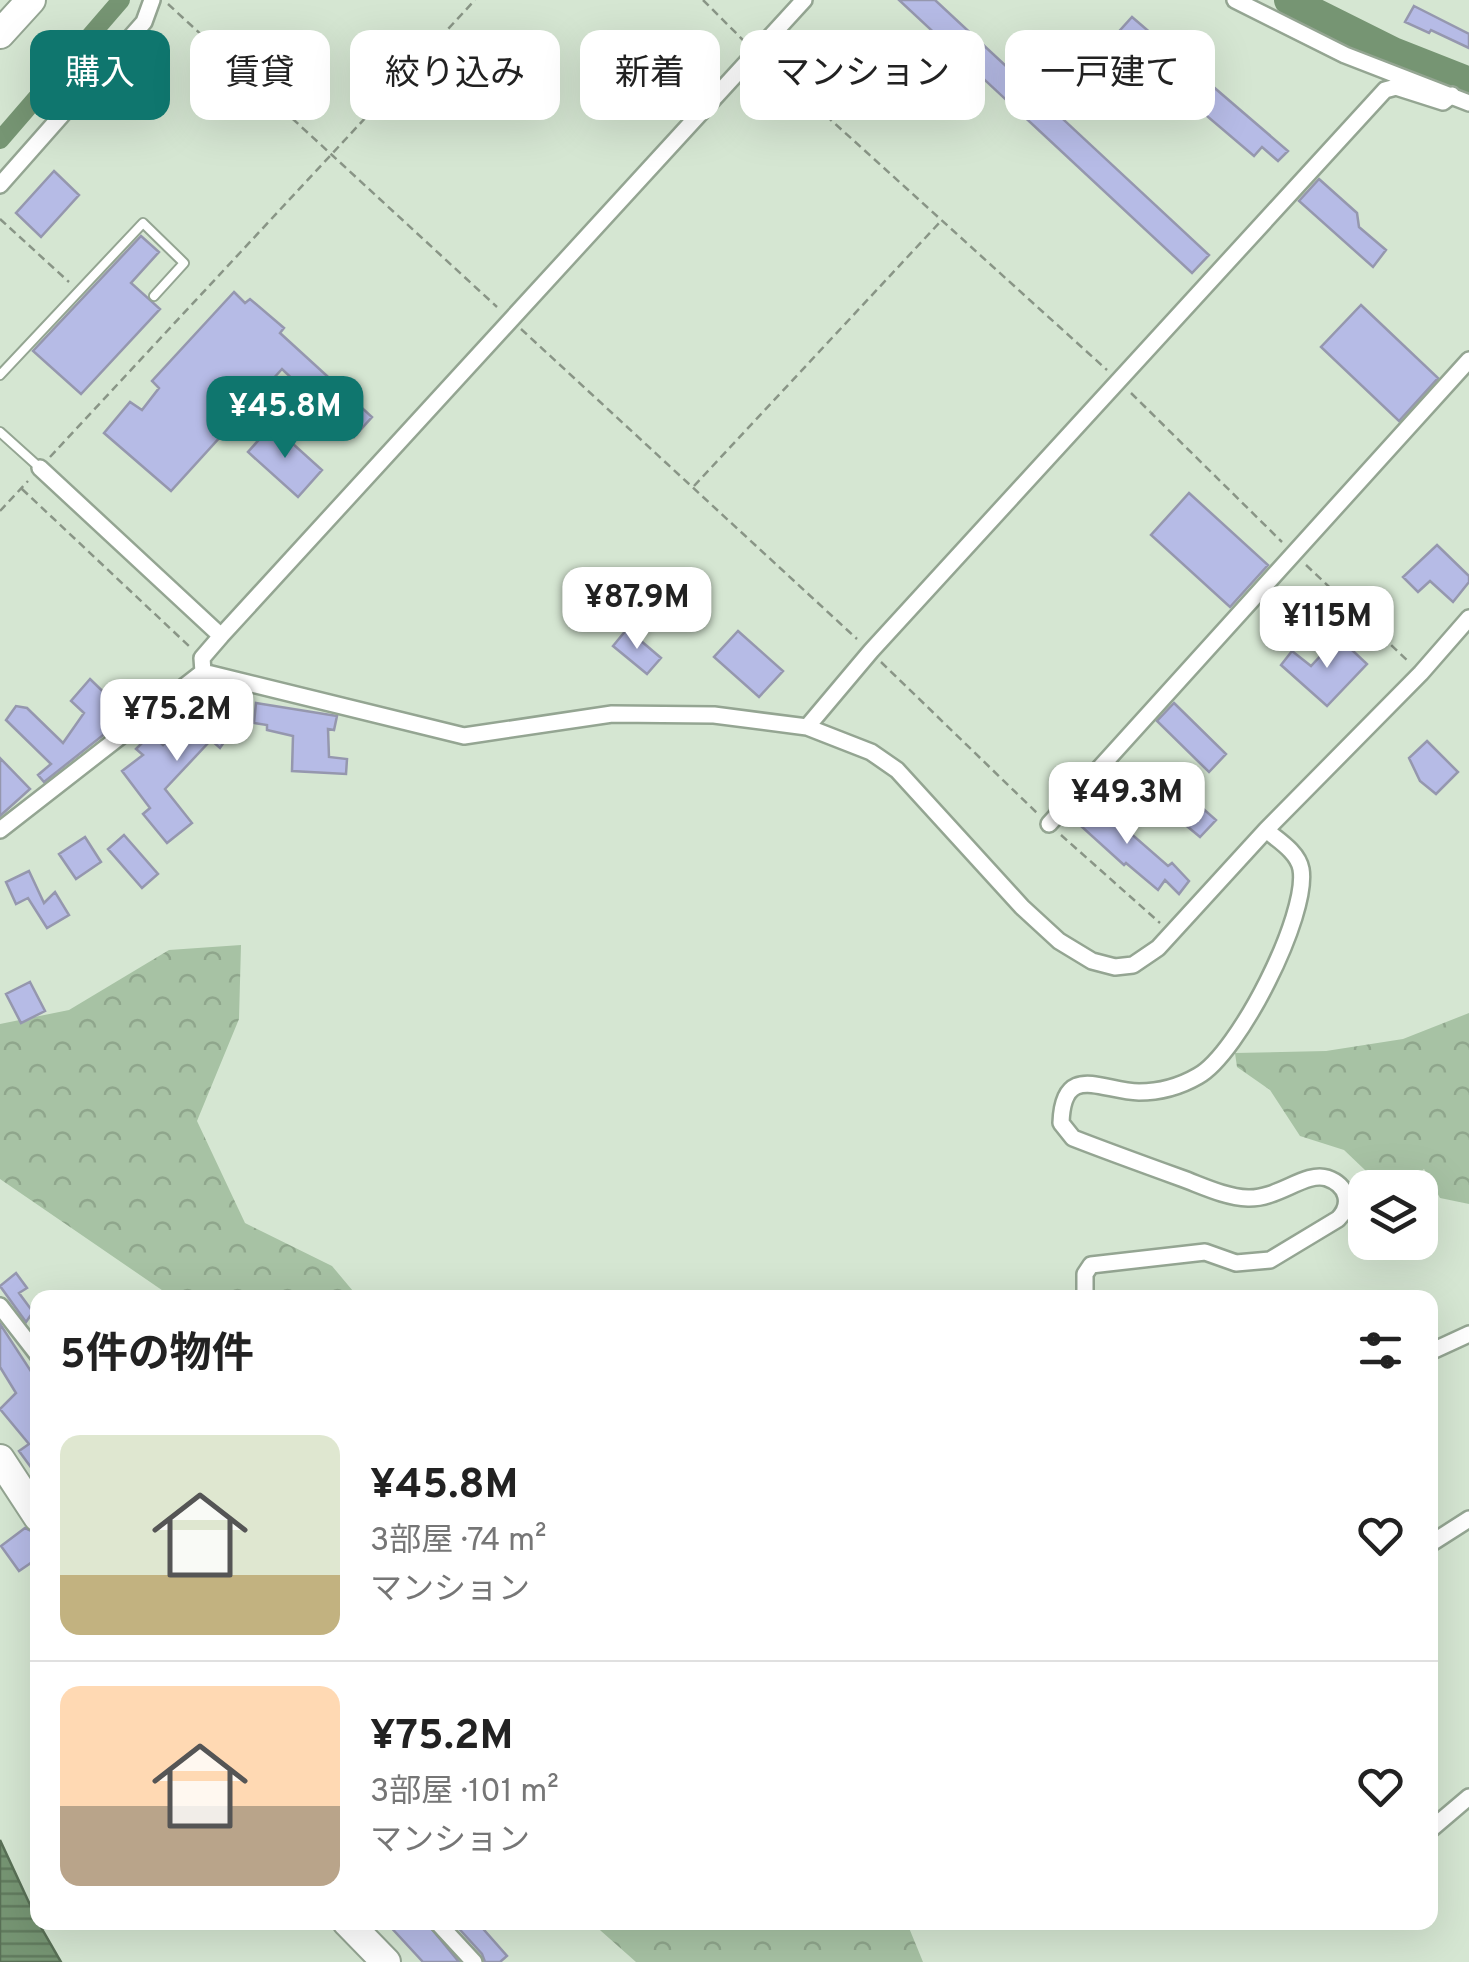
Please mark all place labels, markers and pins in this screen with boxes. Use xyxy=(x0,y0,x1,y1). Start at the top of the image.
pin: ¥45.8M xyxy=(204,376,366,461)
pin: ¥87.9M xyxy=(556,567,718,652)
pin: ¥115M xyxy=(1257,586,1397,671)
pin: ¥75.2M xyxy=(96,679,258,764)
pin: ¥49.3M xyxy=(1046,762,1208,847)

